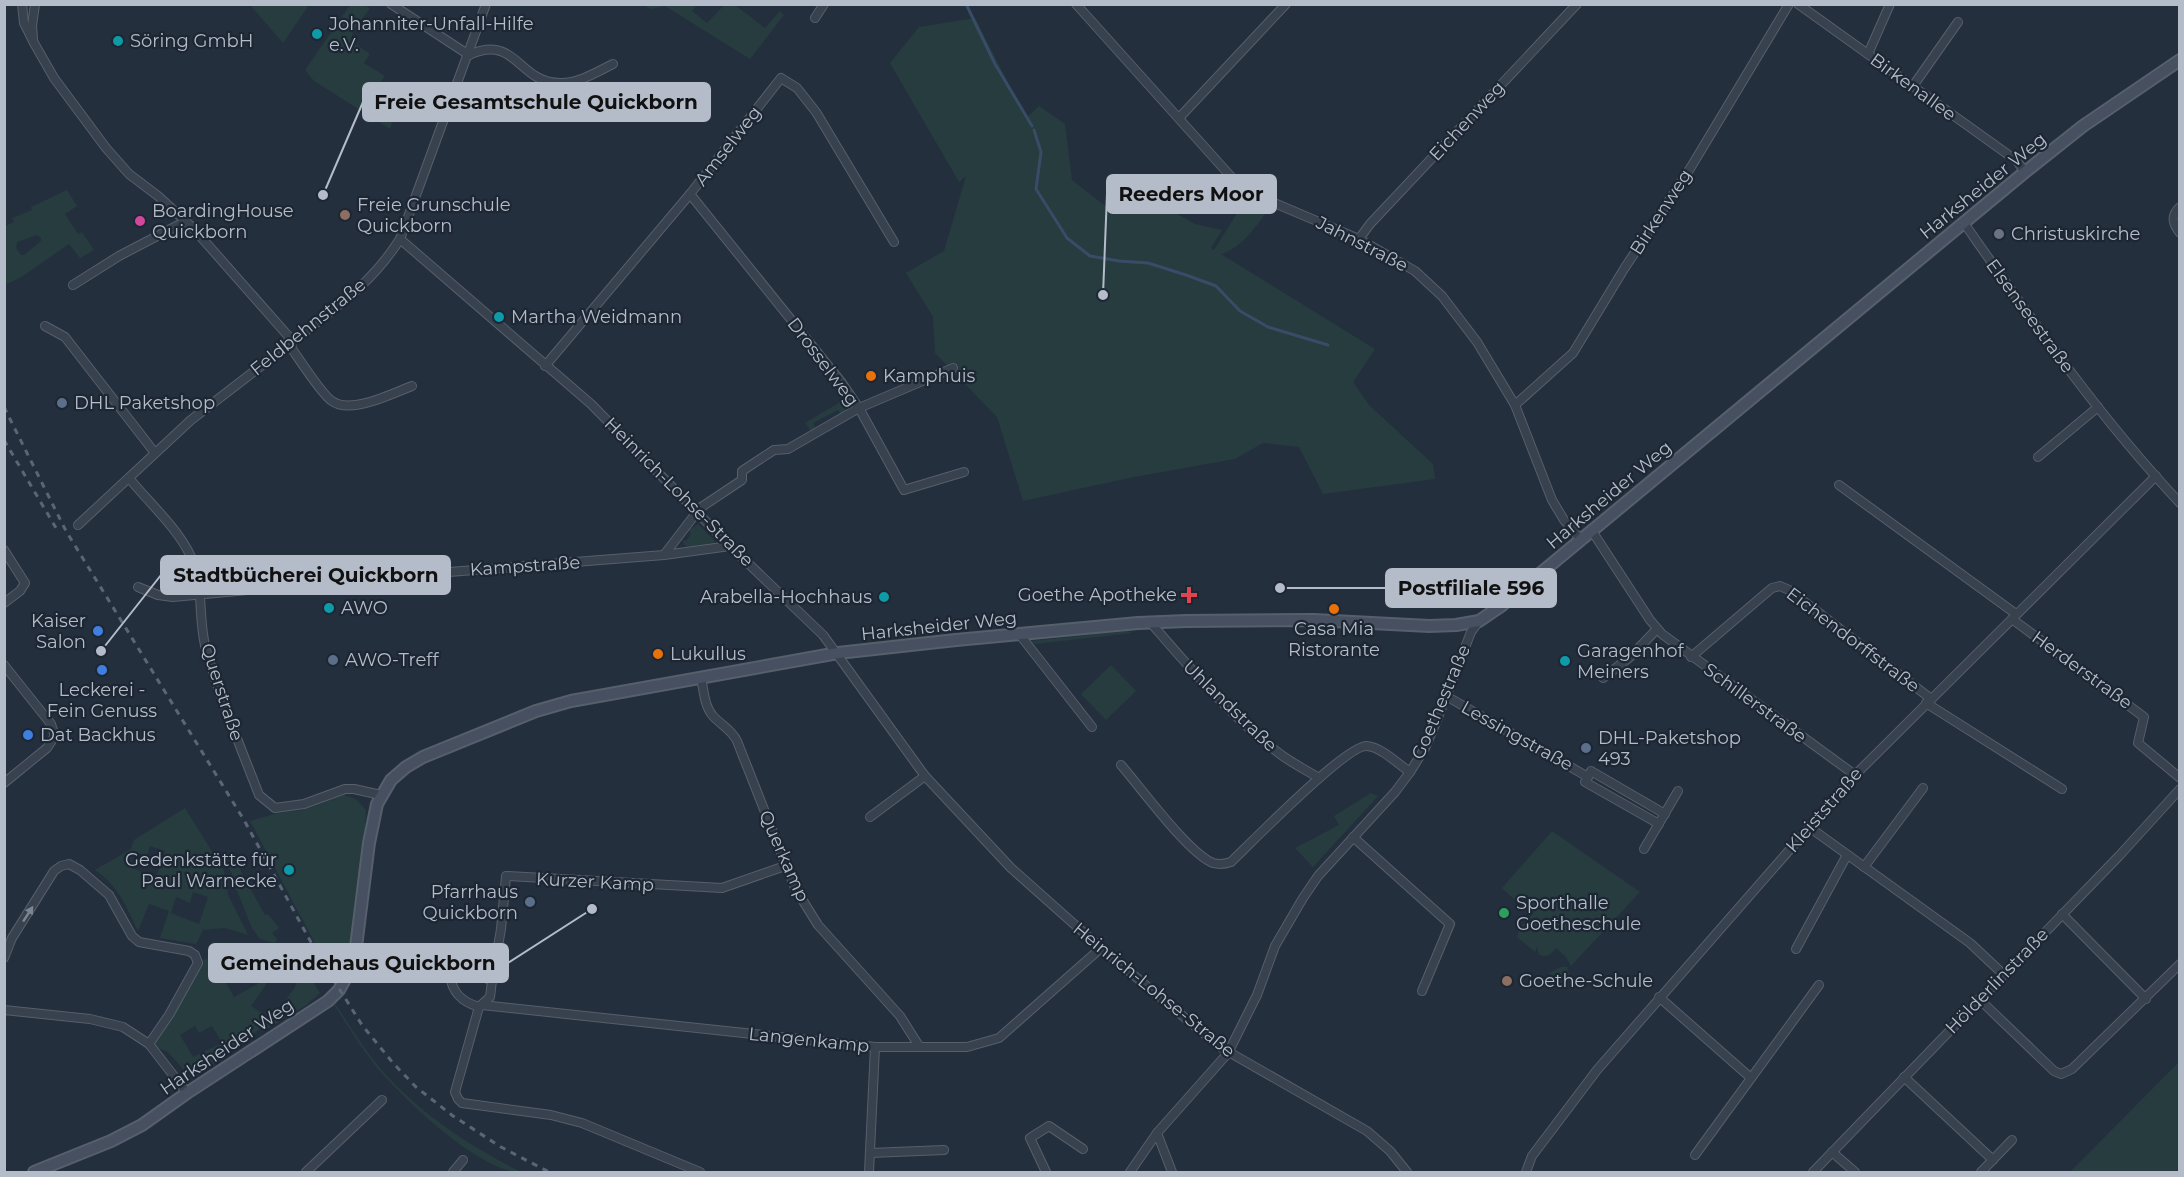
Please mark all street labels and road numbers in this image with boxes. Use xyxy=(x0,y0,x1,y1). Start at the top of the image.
street label: Birkenallee xyxy=(1866,48,1960,126)
street label: Eichenweg xyxy=(1425,77,1509,165)
street label: Amselweg xyxy=(690,102,766,190)
street label: Harksheider Weg xyxy=(1915,128,2051,244)
street label: Birkenweg xyxy=(1625,165,1697,259)
street label: Jahnstraße xyxy=(1312,211,1412,277)
street label: Elsenseestraße xyxy=(1981,255,2079,377)
street label: Feldbehnstraße xyxy=(246,274,370,380)
street label: Drosselweg xyxy=(783,313,863,411)
street label: Heinrich-Lohse-Straße xyxy=(600,413,758,571)
street label: Harksheider Weg xyxy=(1542,436,1676,554)
street label: Kampstraße xyxy=(469,551,581,581)
street label: Eichendorffstraße xyxy=(1782,583,1924,697)
street label: Harksheider Weg xyxy=(860,607,1018,645)
street label: Herderstraße xyxy=(2027,626,2137,714)
street label: Querstraße xyxy=(196,640,248,744)
street label: Goethestraße xyxy=(1407,641,1475,763)
street label: Uhlandstraße xyxy=(1178,656,1282,756)
street label: Schillerstraße xyxy=(1699,658,1811,748)
street label: Lessingstraße xyxy=(1457,696,1577,776)
street label: Kleiststraße xyxy=(1781,763,1867,857)
street label: Querkamp xyxy=(754,807,814,905)
street label: Kurzer Kamp xyxy=(535,868,655,896)
street label: Heinrich-Lohse-Straße xyxy=(1069,918,1240,1062)
street label: Hölderlinstraße xyxy=(1941,923,2053,1039)
street label: Harksheider Weg xyxy=(156,994,298,1100)
street label: Langenkamp xyxy=(748,1023,870,1057)

